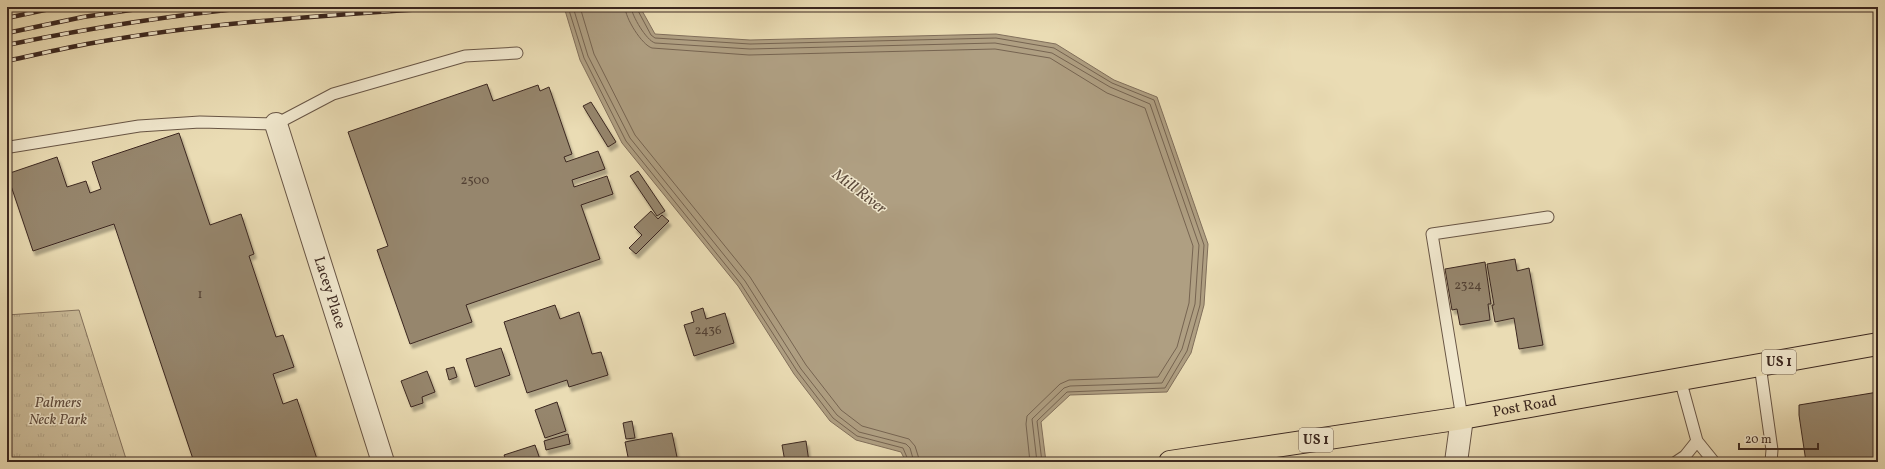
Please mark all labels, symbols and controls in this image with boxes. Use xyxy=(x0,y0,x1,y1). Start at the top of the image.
water label: Mill River xyxy=(827,164,891,220)
house number: 2500 xyxy=(461,172,490,190)
street label: Lacey Place xyxy=(308,254,351,332)
house number: 2324 xyxy=(1454,277,1482,295)
house number: 1 xyxy=(197,286,203,304)
house number: 2436 xyxy=(694,322,722,340)
road number: US 1 xyxy=(1762,350,1796,374)
street label: Post Road xyxy=(1491,391,1559,423)
park label: Palmers Neck Park xyxy=(29,393,87,431)
scale bar xyxy=(1739,425,1818,451)
road number: US 1 xyxy=(1299,428,1333,452)
text: 20 m xyxy=(1745,432,1772,448)

